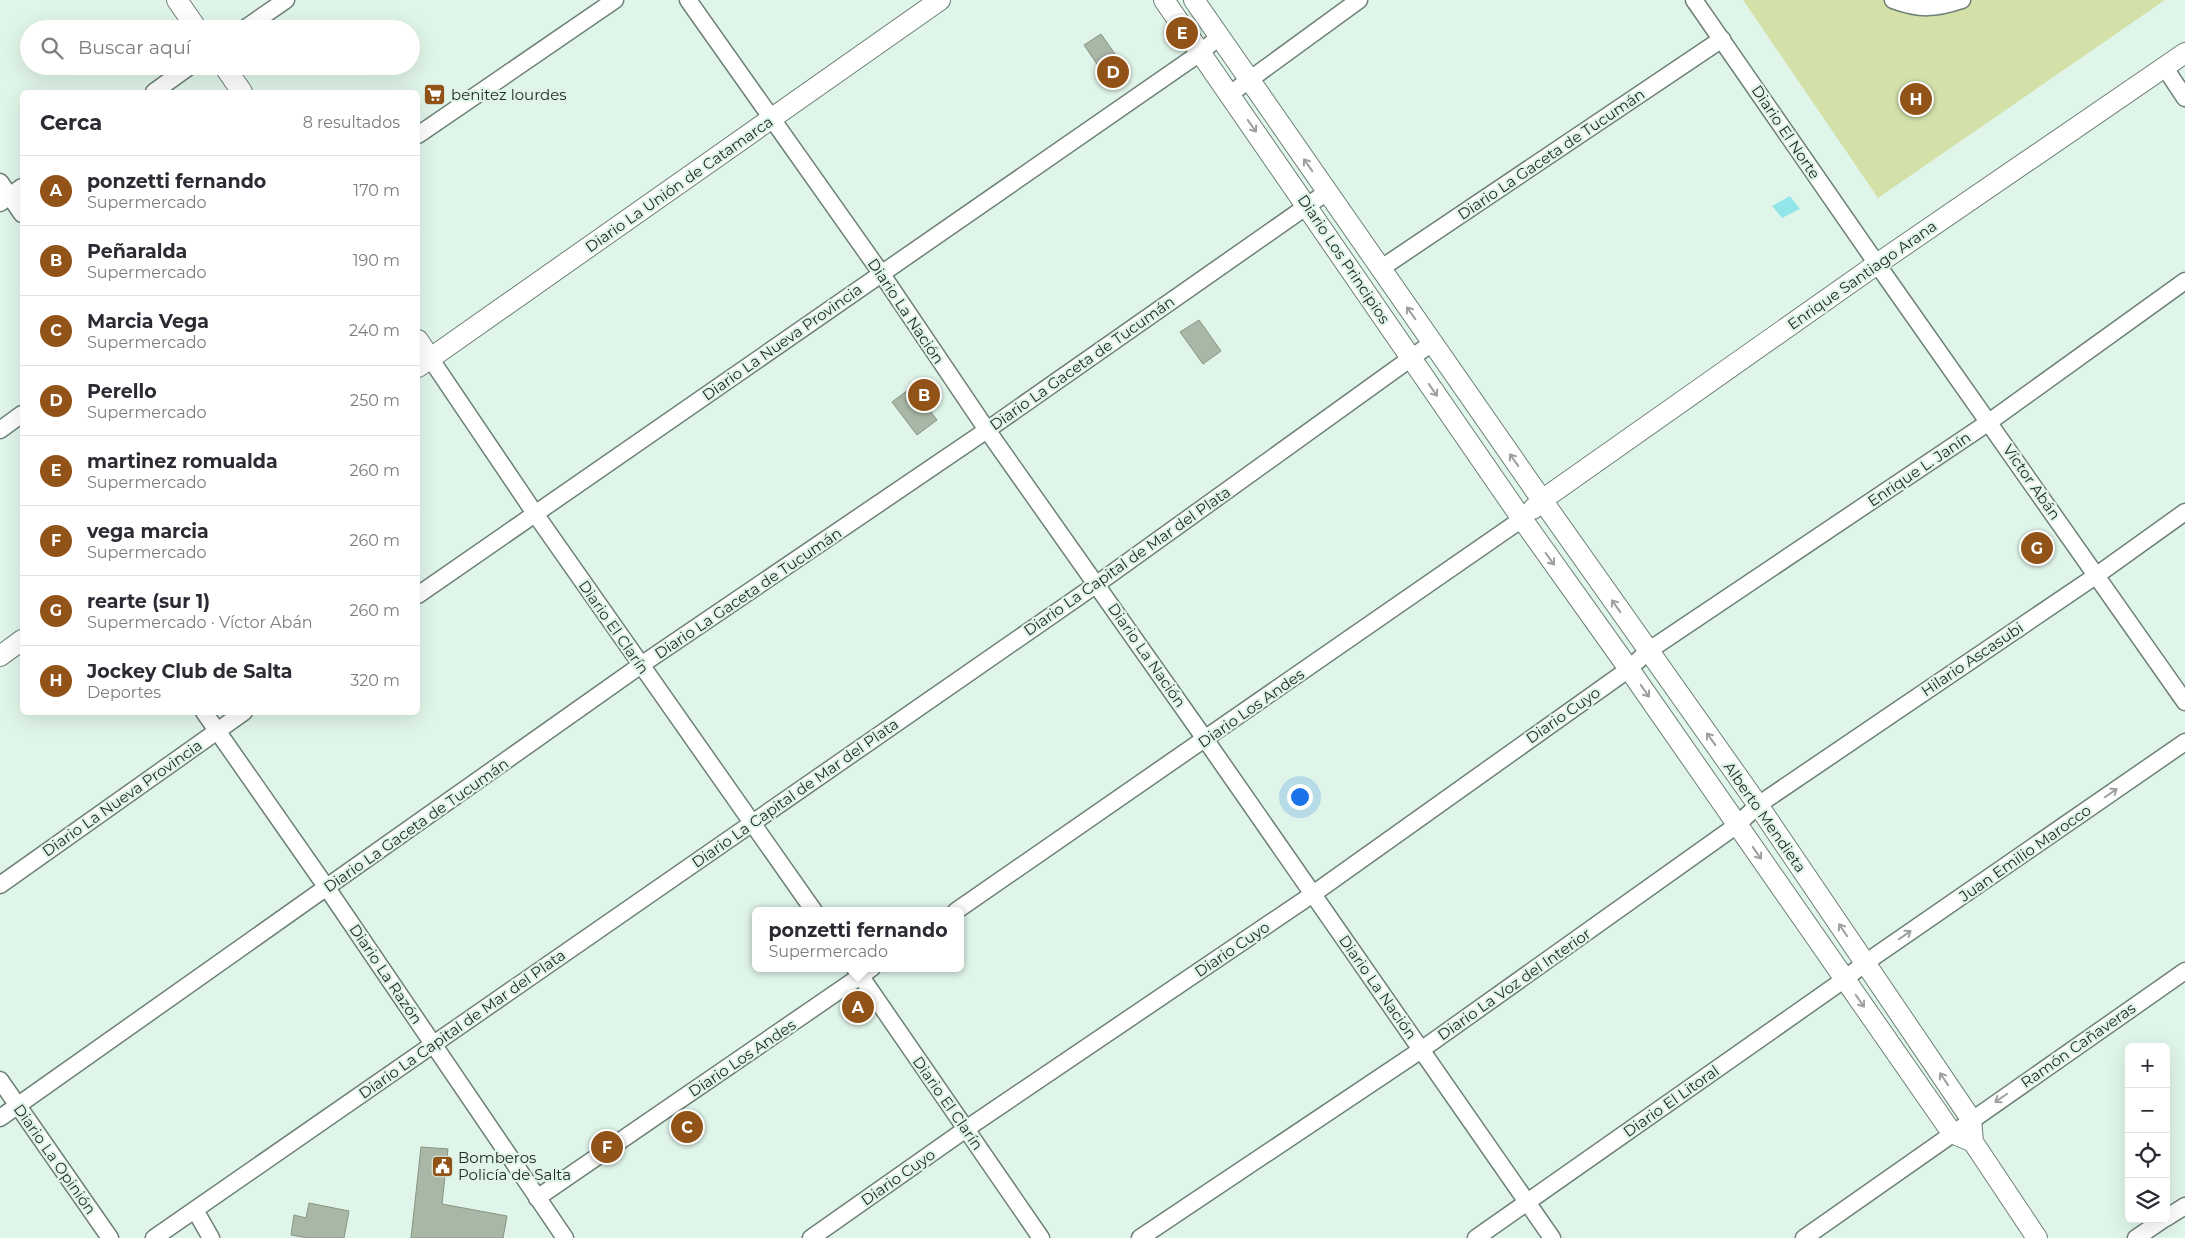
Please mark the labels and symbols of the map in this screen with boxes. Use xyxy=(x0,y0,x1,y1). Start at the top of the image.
pin: E xyxy=(1166,14,1198,52)
pin: D xyxy=(1097,53,1129,91)
pin: H xyxy=(1900,80,1932,118)
street label: Diario El Norte xyxy=(1748,81,1824,183)
supermarket icon: benitez lourdes xyxy=(423,82,447,106)
street label: Diario La Gaceta de Tucumán xyxy=(1454,84,1648,224)
place label: benitez lourdes xyxy=(451,85,567,104)
street label: Diario La Unión de Catamarca xyxy=(581,112,777,256)
one-way arrow xyxy=(1247,119,1257,133)
one-way arrow xyxy=(1303,158,1313,172)
street label: Diario Los Principios xyxy=(1294,191,1394,327)
street label: Enrique Santiago Arana xyxy=(1784,216,1940,334)
street label: Diario La Nación xyxy=(864,255,948,367)
street label: Diario La Nueva Provincia xyxy=(698,279,866,405)
street label: Diario La Gaceta de Tucumán xyxy=(986,292,1178,434)
one-way arrow xyxy=(1406,306,1416,320)
pin: B xyxy=(908,376,940,414)
one-way arrow xyxy=(1428,383,1438,397)
street label: Enrique L. Janín xyxy=(1864,427,1974,511)
street label: Víctor Abán xyxy=(1999,441,2065,523)
one-way arrow xyxy=(1509,453,1519,467)
street label: Diario La Capital de Mar del Plata xyxy=(1020,482,1234,640)
street label: Diario La Gaceta de Tucumán xyxy=(651,523,845,663)
pin: G xyxy=(2021,529,2053,567)
one-way arrow xyxy=(1545,551,1555,565)
street label: Diario El Clarín xyxy=(575,576,653,678)
street label: Diario La Nación xyxy=(1104,599,1190,711)
one-way arrow xyxy=(1611,599,1621,613)
street label: Hilario Ascasubi xyxy=(1917,618,2027,700)
street label: Diario Los Andes xyxy=(1194,664,1308,752)
street label: Diario Cuyo xyxy=(1522,682,1604,748)
one-way arrow xyxy=(1640,684,1650,698)
street label: Diario La Capital de Mar del Plata xyxy=(688,714,902,872)
one-way arrow xyxy=(1705,732,1716,746)
street label: Diario La Nueva Provincia xyxy=(38,735,206,861)
street label: Diario La Gaceta de Tucumán xyxy=(320,754,512,896)
street label: Alberto Mendieta xyxy=(1720,758,1810,876)
your location xyxy=(1287,784,1313,810)
one-way arrow xyxy=(2104,788,2118,798)
street label: Juan Emilio Marocco xyxy=(1955,800,2094,906)
one-way arrow xyxy=(1752,846,1762,860)
street label: Diario Cuyo xyxy=(1191,917,1273,981)
street label: Diario La Razón xyxy=(345,920,427,1028)
one-way arrow xyxy=(1838,923,1848,937)
street label: Diario La Voz del Interior xyxy=(1434,924,1594,1044)
one-way arrow xyxy=(1898,930,1912,940)
street label: Diario La Nación xyxy=(1335,931,1421,1043)
street label: Diario La Capital de Mar del Plata xyxy=(355,945,569,1103)
pin: A xyxy=(842,988,874,1026)
one-way arrow xyxy=(1855,994,1865,1008)
street label: Ramón Cañaveras xyxy=(2017,998,2139,1092)
street label: Diario Los Andes xyxy=(685,1015,799,1101)
street label: Diario El Clarín xyxy=(909,1052,987,1154)
street label: Diario El Litoral xyxy=(1619,1061,1723,1141)
one-way arrow xyxy=(1939,1072,1949,1086)
one-way arrow xyxy=(1994,1093,2008,1103)
street label: Diario La Opinión xyxy=(10,1100,100,1218)
pin: C xyxy=(671,1108,703,1146)
pin: F xyxy=(591,1128,623,1166)
street label: Diario Cuyo xyxy=(857,1144,939,1210)
place label: Bomberos Policía de Salta xyxy=(458,1148,571,1184)
public building icon: Bomberos Policía de Salta xyxy=(430,1154,454,1178)

